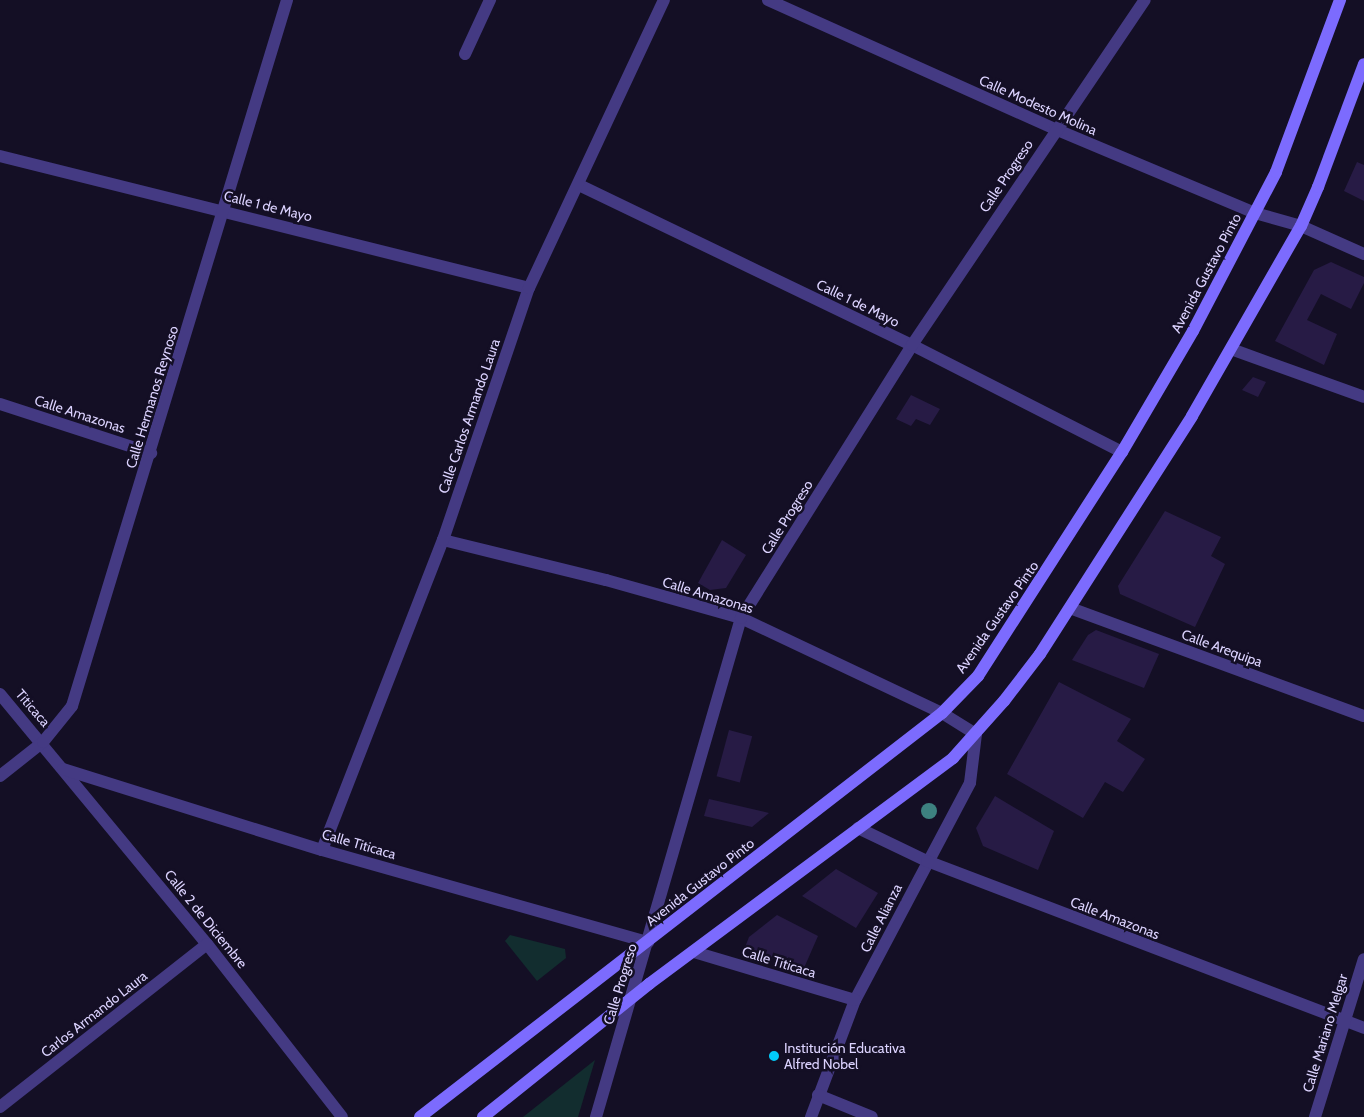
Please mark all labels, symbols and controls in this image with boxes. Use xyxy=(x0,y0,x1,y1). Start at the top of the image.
street label: Calle Modesto Molina xyxy=(977,71,1099,139)
street label: Calle Progreso xyxy=(976,137,1036,215)
street label: Calle 1 de Mayo xyxy=(222,187,314,225)
street label: Avenida Gustavo Pinto xyxy=(1167,210,1245,336)
street label: Calle 1 de Mayo xyxy=(814,276,902,330)
street label: Calle Hermanos Reynoso xyxy=(122,324,182,470)
street label: Calle Carlos Armando Laura xyxy=(435,336,503,496)
street label: Calle Amazonas xyxy=(33,391,127,437)
street label: Calle Progreso xyxy=(758,477,816,557)
street label: Avenida Gustavo Pinto xyxy=(952,558,1042,676)
street label: Calle Amazonas xyxy=(660,573,756,617)
street label: Calle Arequipa xyxy=(1179,626,1265,670)
street label: Titicaca xyxy=(12,686,54,730)
street label: Calle Titicaca xyxy=(320,825,398,863)
street label: Avenida Gustavo Pinto xyxy=(643,835,757,929)
street label: Calle 2 de Diciembre xyxy=(161,866,251,972)
street label: Calle Alianza xyxy=(857,881,905,955)
street label: Calle Amazonas xyxy=(1068,893,1162,943)
street label: Calle Progreso xyxy=(600,941,640,1027)
street label: Calle Titicaca xyxy=(740,943,818,981)
street label: Carlos Armando Laura xyxy=(38,967,150,1061)
street label: Calle Mariano Melgar xyxy=(1299,972,1351,1094)
place label: Institución Educativa Alfred Nobel xyxy=(784,1040,906,1072)
marker: Institución Educativa Alfred Nobel xyxy=(768,1050,780,1062)

